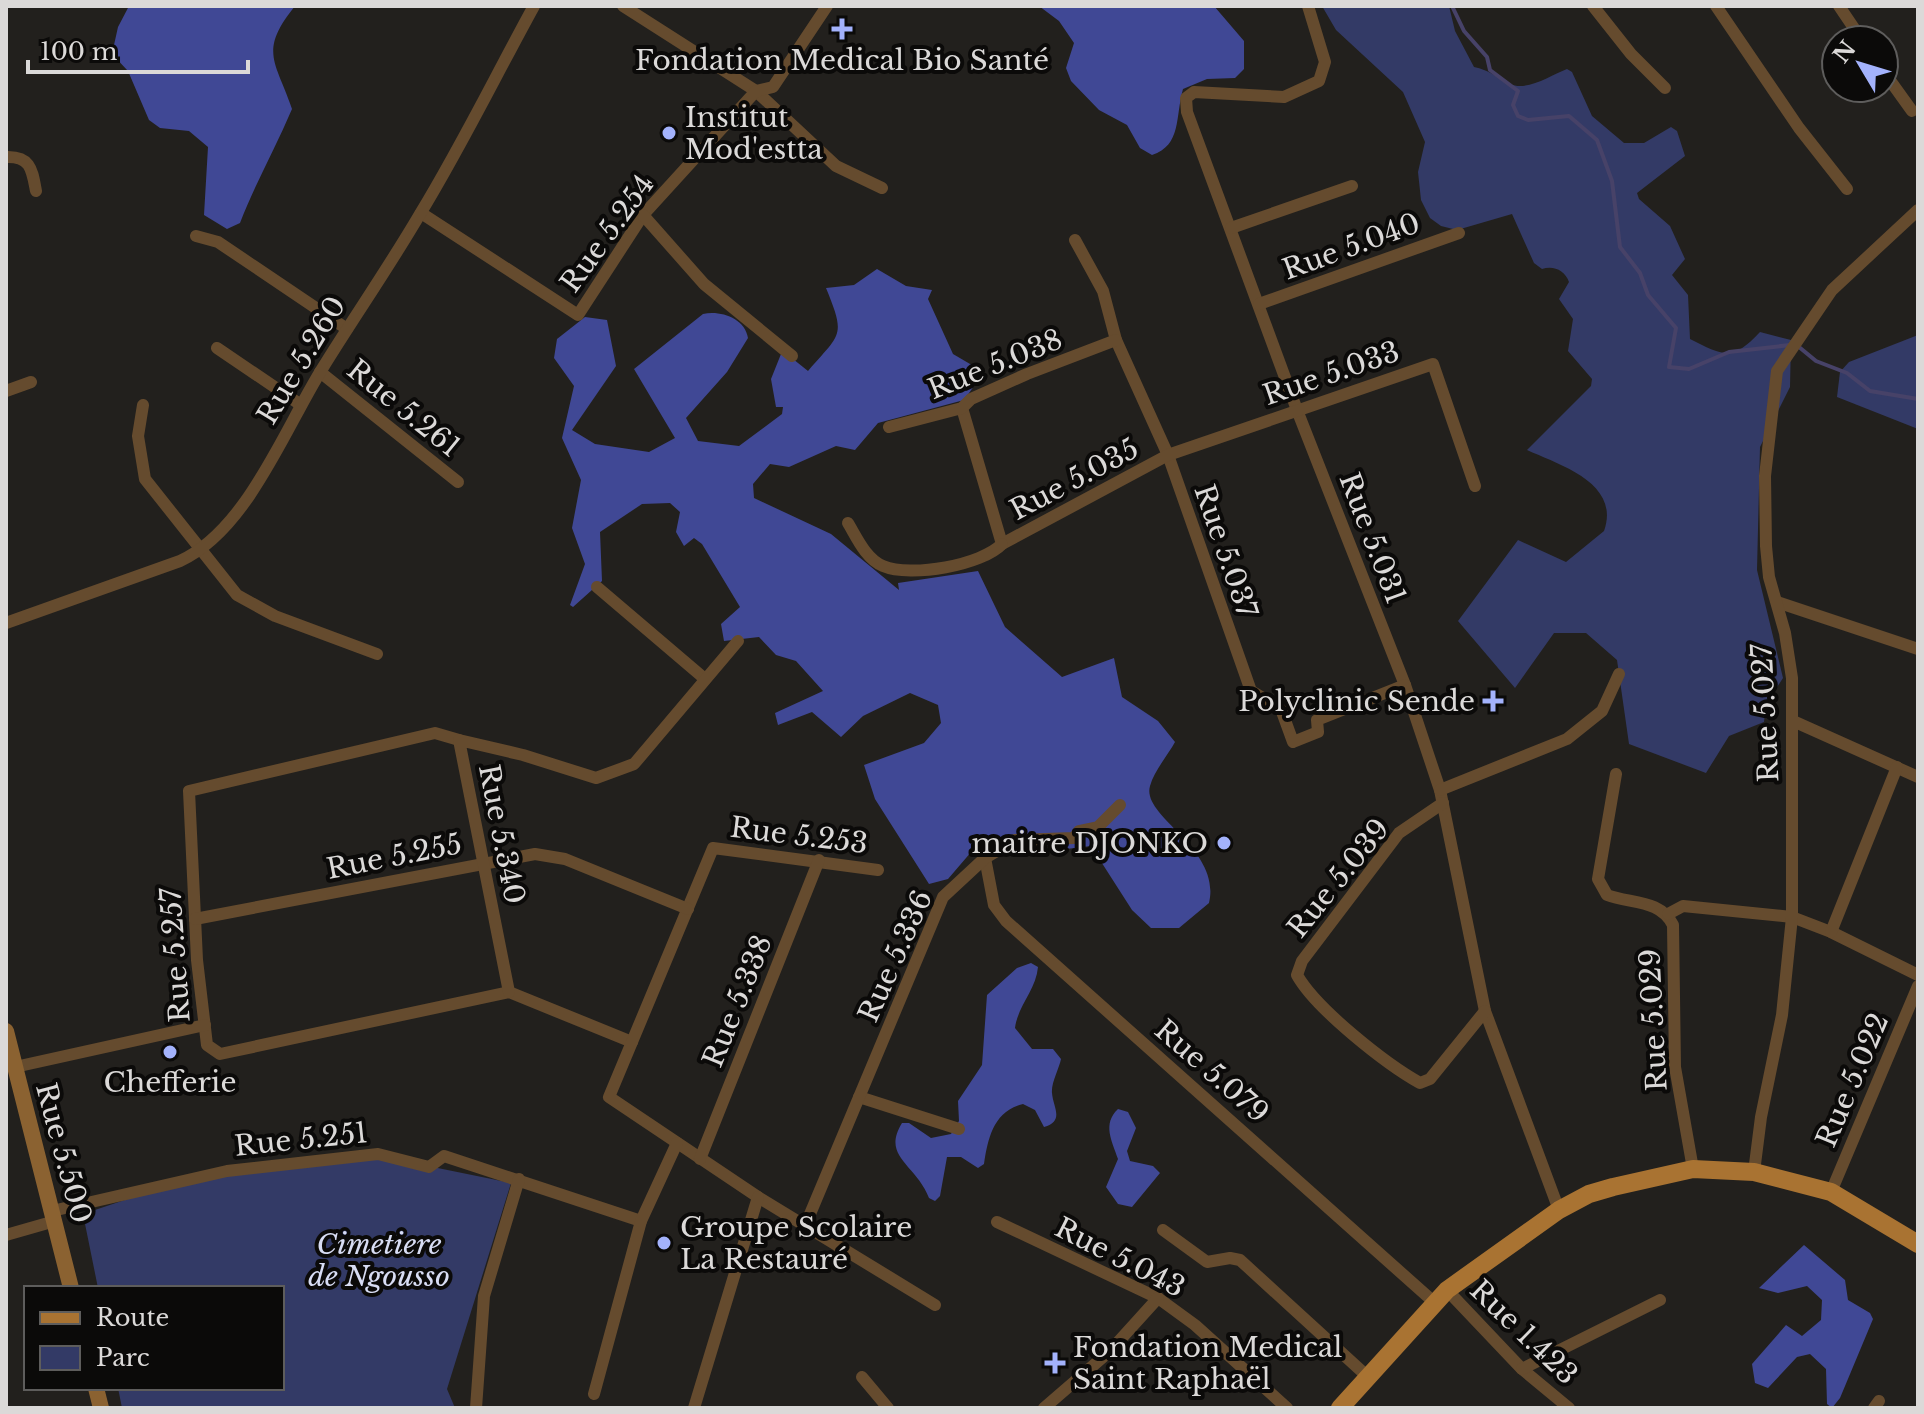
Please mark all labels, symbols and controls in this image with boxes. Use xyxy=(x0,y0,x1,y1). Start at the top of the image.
marker: Fondation Medical Bio Santé xyxy=(831,18,853,40)
scale bar xyxy=(28,24,248,74)
north arrow xyxy=(1820,24,1900,104)
text: N xyxy=(1828,35,1862,68)
text: 100 m xyxy=(40,37,118,66)
place label: Fondation Medical Bio Santé xyxy=(635,43,1049,78)
place label: Institut Mod'estta xyxy=(685,100,823,167)
marker: Institut Mod'estta xyxy=(660,124,678,142)
street label: Rue 5.254 xyxy=(553,167,662,299)
street label: Rue 5.040 xyxy=(1278,205,1425,287)
street label: Rue 5.260 xyxy=(250,290,353,431)
street label: Rue 5.038 xyxy=(923,322,1067,407)
street label: Rue 5.033 xyxy=(1258,334,1404,413)
street label: Rue 5.261 xyxy=(340,352,467,465)
street label: Rue 5.035 xyxy=(1004,431,1144,528)
street label: Rue 5.031 xyxy=(1332,468,1413,608)
street label: Rue 5.037 xyxy=(1186,480,1265,623)
street label: Rue 5.027 xyxy=(1744,642,1787,783)
place label: Polyclinic Sende xyxy=(1238,684,1475,719)
marker: Polyclinic Sende xyxy=(1482,690,1504,712)
street label: Rue 5.340 xyxy=(471,761,532,907)
street label: Rue 5.253 xyxy=(728,810,870,861)
street label: Rue 5.039 xyxy=(1280,812,1397,945)
street label: Rue 5.255 xyxy=(324,826,465,887)
place label: maitre DJONKO xyxy=(972,826,1208,861)
marker: maitre DJONKO xyxy=(1215,834,1233,852)
street label: Rue 5.257 xyxy=(153,885,198,1024)
street label: Rue 5.336 xyxy=(851,885,940,1027)
street label: Rue 5.338 xyxy=(695,930,780,1072)
street label: Rue 5.029 xyxy=(1632,948,1675,1092)
street label: Rue 5.022 xyxy=(1809,1008,1896,1152)
street label: Rue 5.079 xyxy=(1148,1012,1276,1130)
marker: Chefferie xyxy=(161,1043,179,1061)
place label: Chefferie xyxy=(104,1065,236,1100)
street label: Rue 5.500 xyxy=(28,1079,99,1227)
street label: Rue 5.251 xyxy=(233,1115,369,1164)
place label: Groupe Scolaire La Restauré xyxy=(680,1210,912,1277)
street label: Rue 5.043 xyxy=(1049,1210,1191,1305)
park label: Cimetiere de Ngousso xyxy=(308,1227,450,1294)
marker: Groupe Scolaire La Restauré xyxy=(655,1234,673,1252)
street label: Rue 1.423 xyxy=(1463,1273,1585,1392)
legend xyxy=(24,1286,284,1390)
text: Route xyxy=(96,1303,169,1332)
place label: Fondation Medical Saint Raphaël xyxy=(1073,1330,1342,1397)
text: Parc xyxy=(96,1343,150,1372)
marker: Fondation Medical Saint Raphaël xyxy=(1044,1352,1066,1374)

